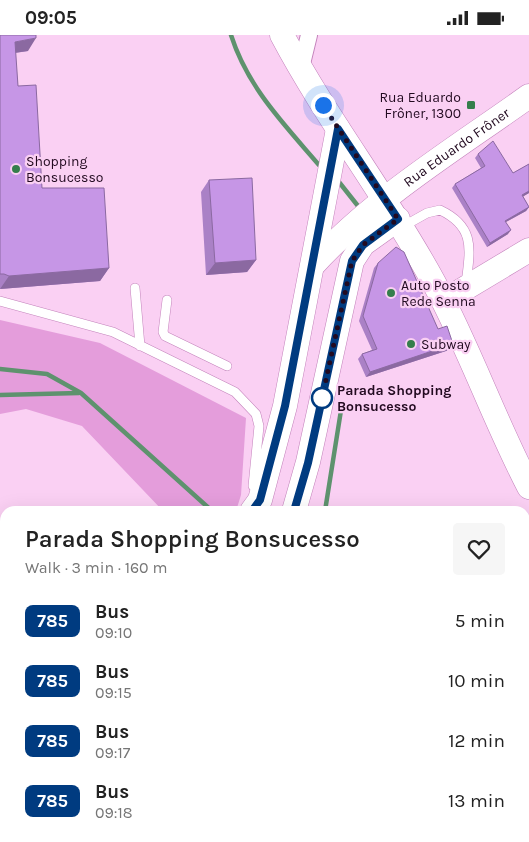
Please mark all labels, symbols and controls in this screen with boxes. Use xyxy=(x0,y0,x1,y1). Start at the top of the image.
text: 09:05 xyxy=(25,7,77,29)
place label: Rua Eduardo Frôner, 1300 xyxy=(380,89,461,122)
your location xyxy=(311,93,336,118)
marker: Rua Eduardo Frôner, 1300 xyxy=(465,99,477,111)
street label: Rua Eduardo Frôner xyxy=(400,103,513,190)
place label: Shopping Bonsucesso xyxy=(26,153,103,186)
marker: Shopping Bonsucesso xyxy=(10,163,22,175)
place label: Auto Posto Rede Senna xyxy=(401,277,476,310)
marker: Auto Posto Rede Senna xyxy=(385,287,397,299)
place label: Subway xyxy=(421,336,471,353)
marker: Subway xyxy=(405,338,417,350)
place label: Parada Shopping Bonsucesso xyxy=(337,382,451,415)
marker: Parada Shopping Bonsucesso xyxy=(311,387,333,409)
button: heart xyxy=(453,523,505,575)
text: Parada Shopping Bonsucesso xyxy=(25,525,360,553)
text: Walk · 3 min · 160 m xyxy=(25,558,167,577)
text: Bus xyxy=(95,601,129,623)
text: 785 xyxy=(37,610,68,632)
text: 5 min xyxy=(455,610,505,632)
text: 09:10 xyxy=(95,623,132,642)
text: Bus xyxy=(95,661,129,683)
text: 785 xyxy=(37,670,68,692)
text: 10 min xyxy=(448,670,505,692)
text: 09:15 xyxy=(95,683,132,702)
text: Bus xyxy=(95,721,129,743)
text: 785 xyxy=(37,730,68,752)
text: 12 min xyxy=(448,730,505,752)
text: 09:17 xyxy=(95,743,130,762)
text: Bus xyxy=(95,781,129,803)
text: 785 xyxy=(37,790,68,812)
text: 13 min xyxy=(448,790,505,812)
text: 09:18 xyxy=(95,803,133,822)

